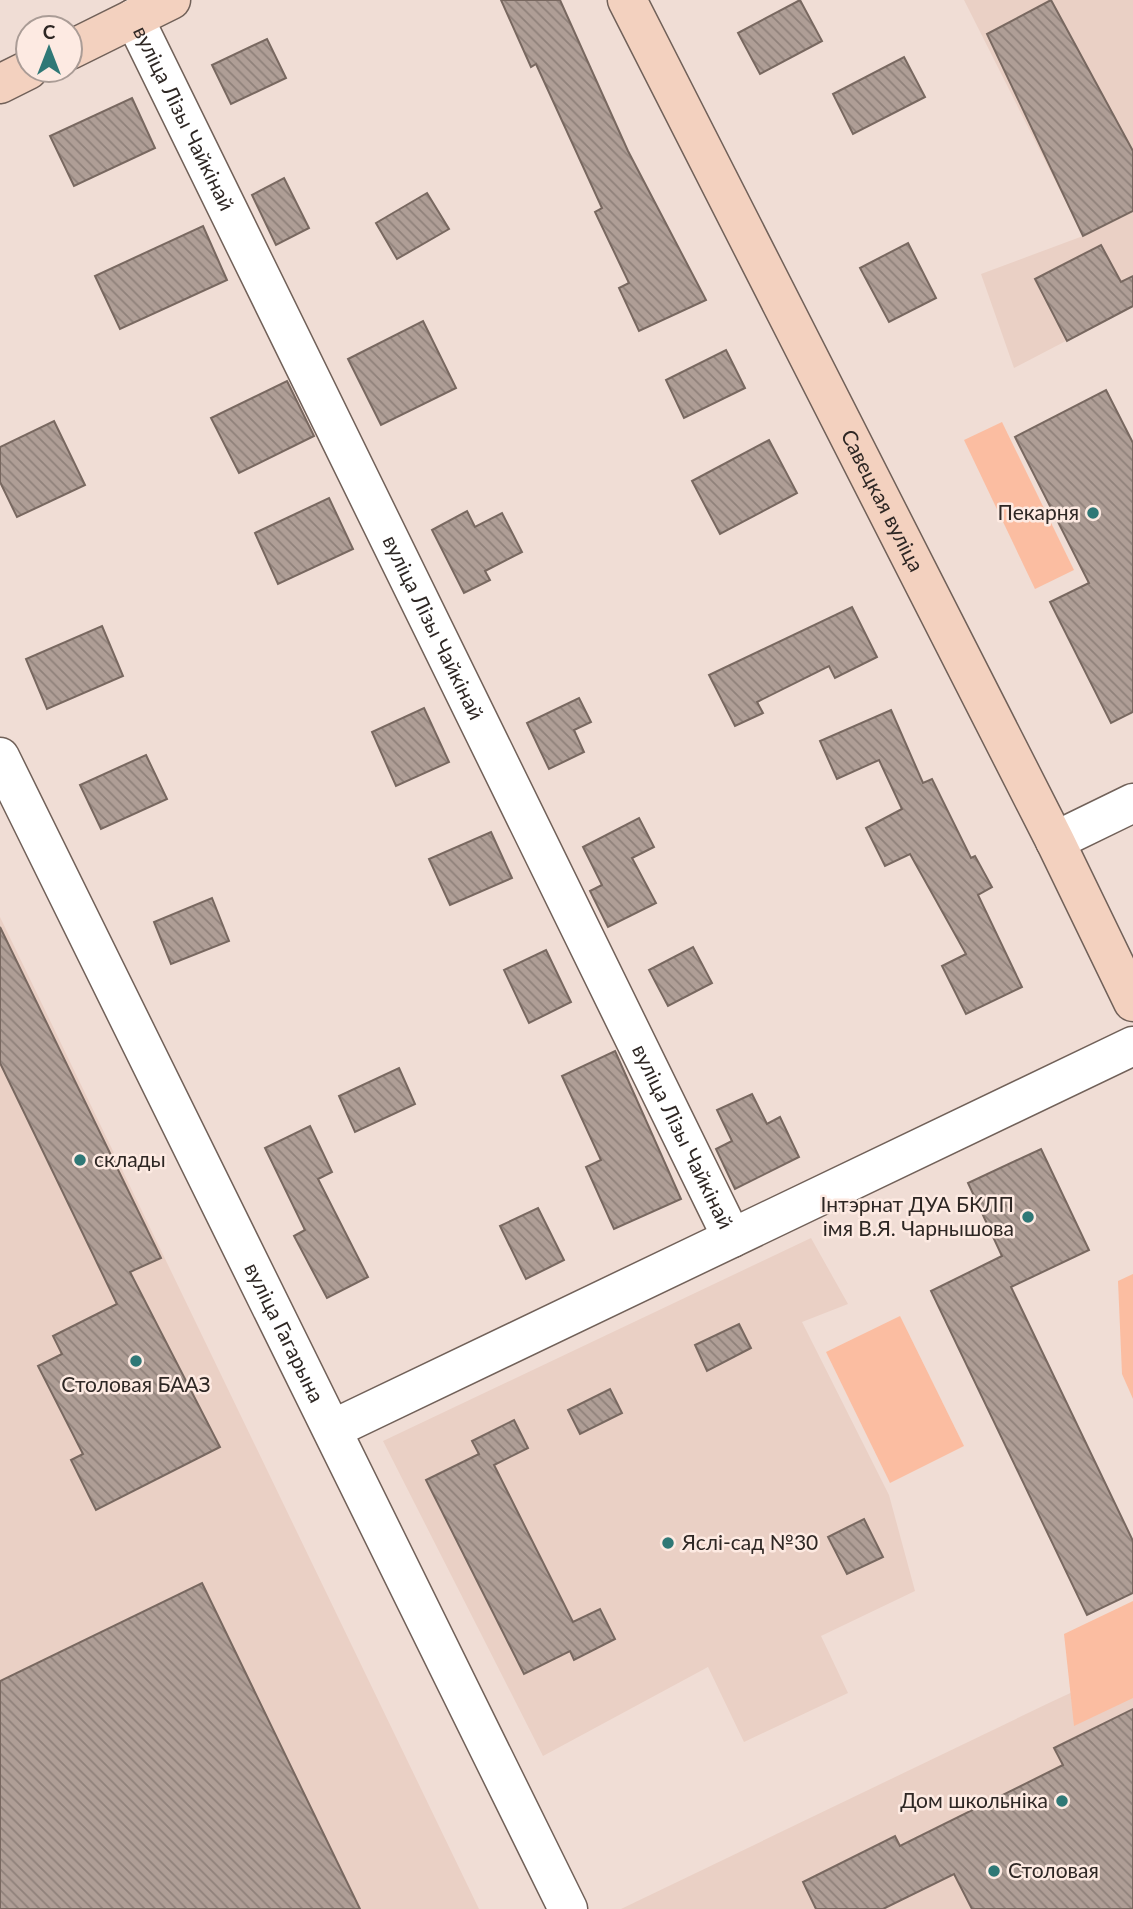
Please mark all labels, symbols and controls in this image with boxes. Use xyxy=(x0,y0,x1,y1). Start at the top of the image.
north arrow xyxy=(14,14,84,84)
text: С xyxy=(43,20,56,43)
street label: вуліца Лізы Чайкінай xyxy=(129,22,240,214)
street label: Савецкая вуліца xyxy=(837,425,930,575)
place label: Пекарня xyxy=(998,499,1079,524)
marker: Пекарня xyxy=(1085,505,1101,521)
street label: вуліца Лізы Чайкінай xyxy=(378,531,490,723)
street label: вуліца Лізы Чайкінай xyxy=(628,1040,740,1233)
place label: склады xyxy=(94,1146,166,1171)
marker: склады xyxy=(72,1152,88,1168)
place label: Інтэрнат ДУА БКЛП імя В.Я. Чарнышова xyxy=(821,1191,1014,1240)
marker: Інтэрнат ДУА БКЛП імя В.Я. Чарнышова xyxy=(1020,1209,1036,1225)
street label: вуліца Гагарына xyxy=(240,1258,330,1406)
marker: Столовая БААЗ xyxy=(128,1353,144,1369)
place label: Столовая БААЗ xyxy=(61,1371,211,1396)
place label: Яслі-сад №30 xyxy=(681,1529,818,1554)
marker: Яслі-сад №30 xyxy=(660,1535,676,1551)
place label: Дом школьніка xyxy=(900,1787,1048,1812)
marker: Дом школьніка xyxy=(1054,1793,1070,1809)
place label: Столовая xyxy=(1008,1857,1099,1882)
marker: Столовая xyxy=(986,1863,1002,1879)

